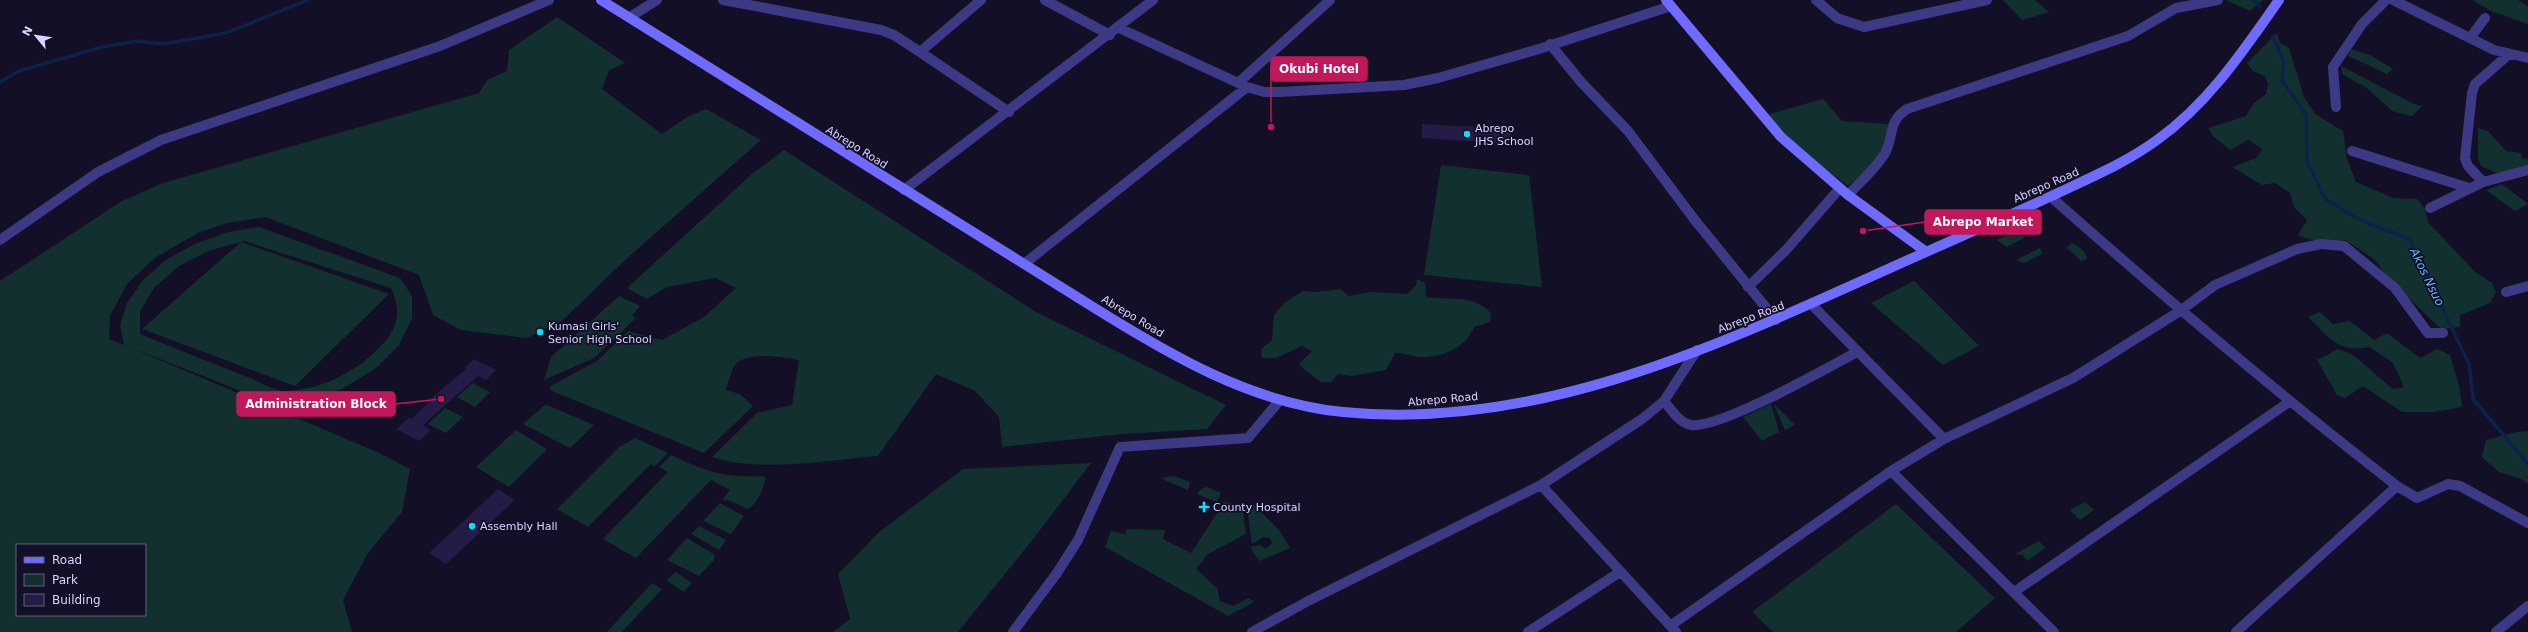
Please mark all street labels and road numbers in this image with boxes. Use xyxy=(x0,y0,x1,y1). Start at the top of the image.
street label: Abrepo Road xyxy=(823,123,890,172)
street label: Abrepo Road xyxy=(2011,165,2081,206)
street label: Abrepo Road xyxy=(1099,293,1166,340)
street label: Abrepo Road xyxy=(1716,299,1786,336)
street label: Abrepo Road xyxy=(1407,390,1479,409)

